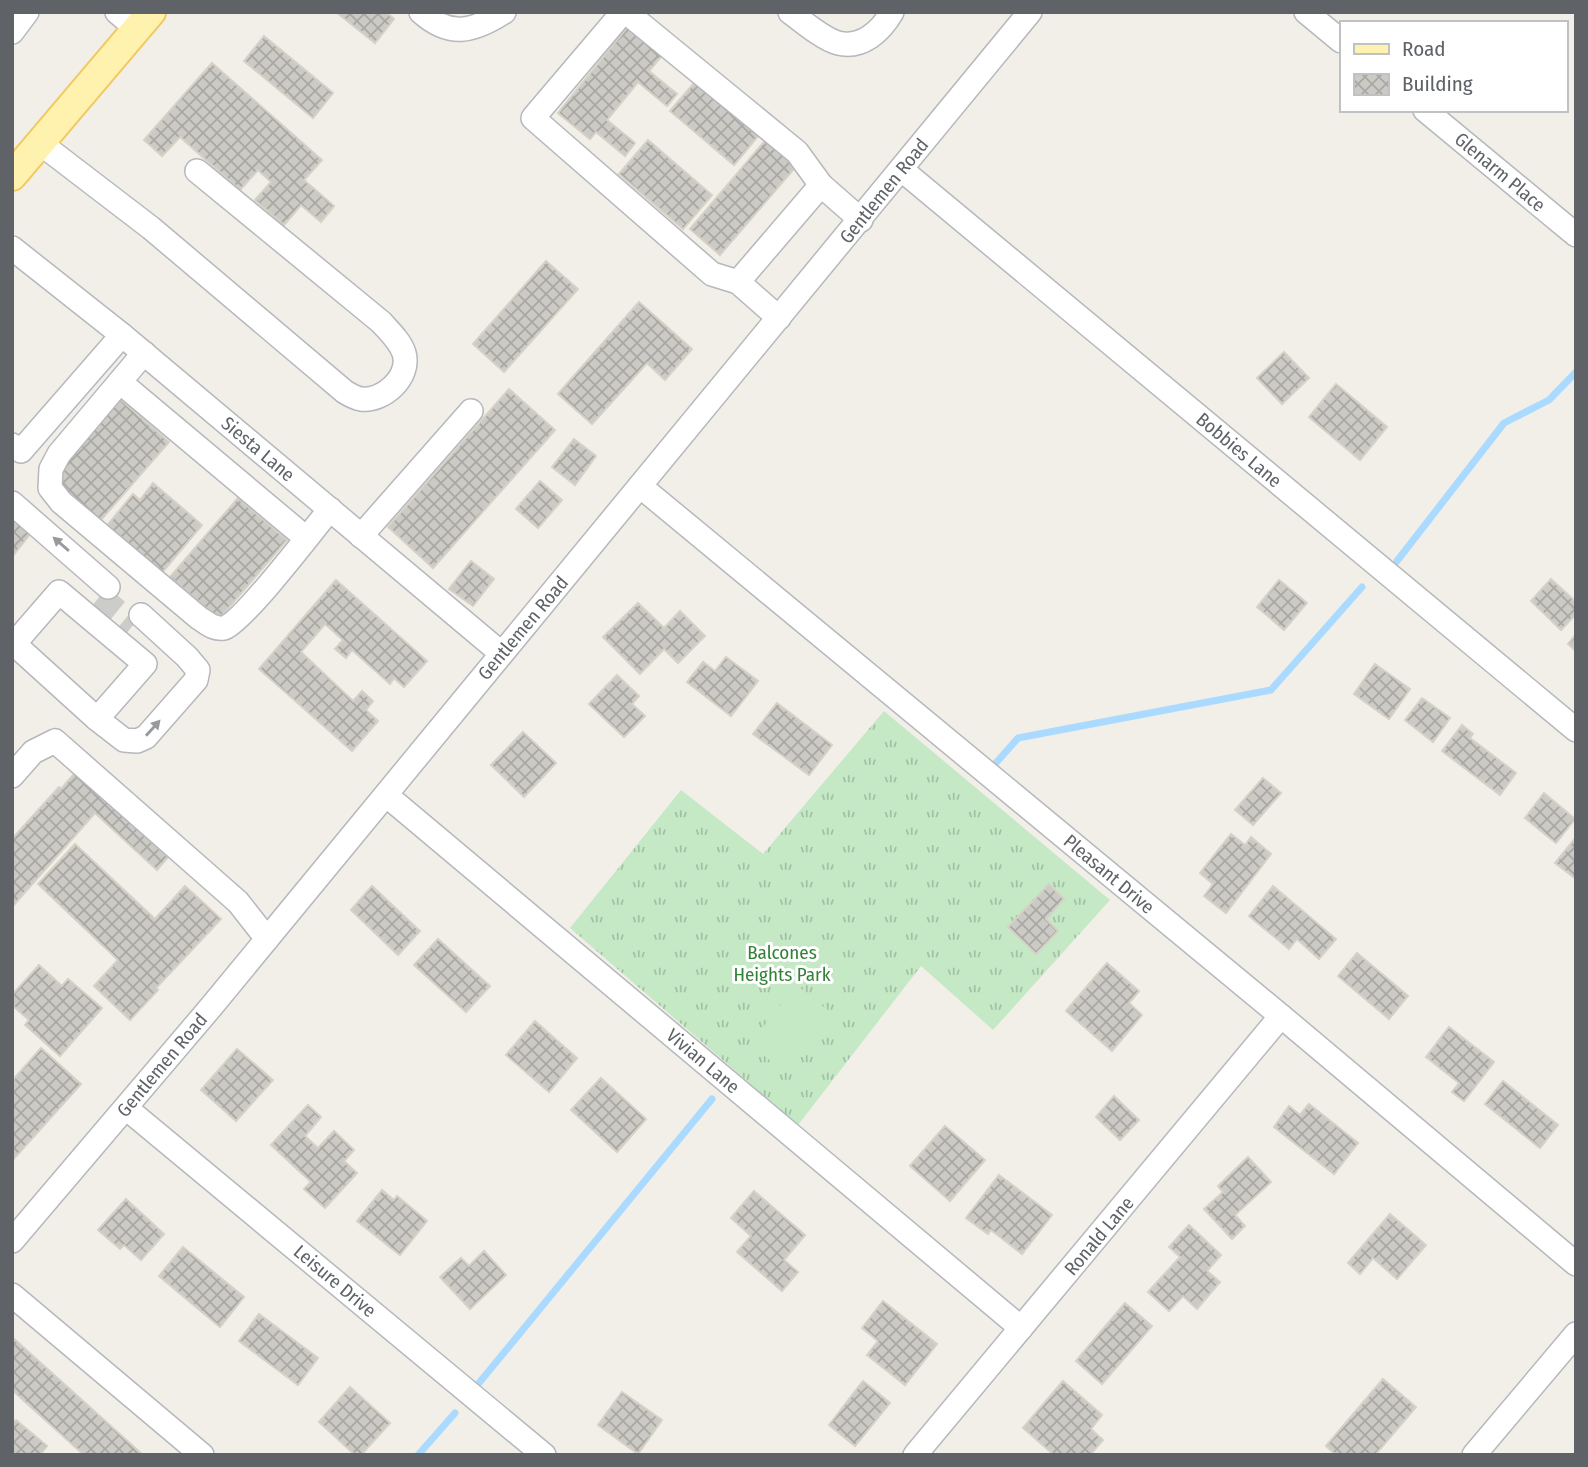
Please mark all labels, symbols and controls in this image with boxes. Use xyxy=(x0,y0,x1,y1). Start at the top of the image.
legend xyxy=(1340,21,1567,112)
text: Road xyxy=(1402,36,1446,62)
text: Building xyxy=(1402,71,1473,97)
street label: Glenarm Place xyxy=(1450,127,1550,217)
street label: Gentlemen Road xyxy=(835,134,933,248)
street label: Bobbies Lane xyxy=(1192,408,1286,492)
street label: Siesta Lane xyxy=(217,412,299,486)
one-way arrow xyxy=(52,537,69,552)
street label: Gentlemen Road xyxy=(473,571,573,685)
one-way arrow xyxy=(145,719,161,737)
street label: Pleasant Drive xyxy=(1059,829,1159,919)
park label: Balcones Heights Park xyxy=(733,941,831,986)
street label: Gentlemen Road xyxy=(112,1008,212,1122)
street label: Vivian Lane xyxy=(662,1024,744,1098)
street label: Ronald Lane xyxy=(1059,1192,1139,1280)
street label: Leisure Drive xyxy=(289,1240,381,1322)

